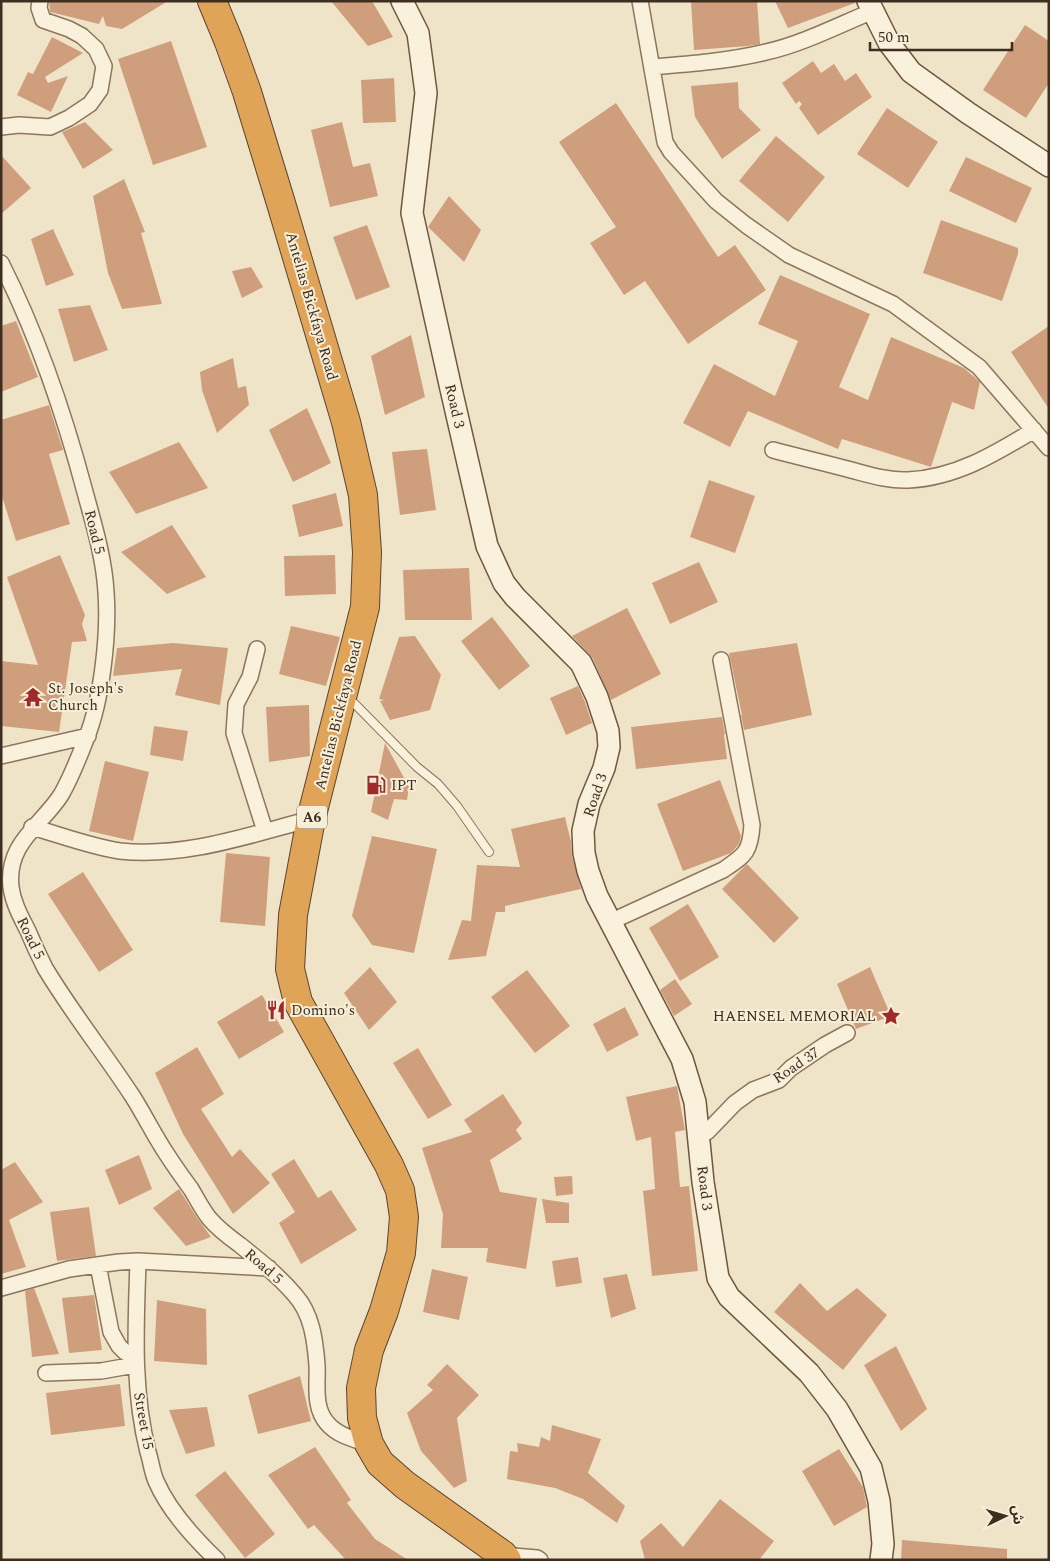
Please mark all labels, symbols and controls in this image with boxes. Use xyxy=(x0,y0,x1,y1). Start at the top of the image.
scale bar xyxy=(870,20,1012,52)
text: 50 m xyxy=(878,26,910,49)
street label: Antelias Bickfaya Road xyxy=(279,229,344,383)
street label: Road 3 xyxy=(438,382,471,431)
street label: Road 5 xyxy=(78,507,111,557)
street label: Antelias Bickfaya Road xyxy=(309,638,368,792)
place label: St. Joseph's Church xyxy=(48,677,124,717)
temple icon: St. Joseph's Church xyxy=(22,686,44,708)
street label: Road 3 xyxy=(577,770,614,820)
fuel station icon: IPT xyxy=(365,774,387,796)
place label: IPT xyxy=(391,774,417,797)
road number: A6 xyxy=(297,806,327,829)
street label: Road 5 xyxy=(10,913,51,964)
restaurant icon: Domino's xyxy=(265,999,287,1021)
place label: Domino's xyxy=(291,999,355,1022)
place label: HAENSEL MEMORIAL xyxy=(713,1005,876,1028)
place icon: HAENSEL MEMORIAL xyxy=(880,1005,902,1027)
street label: Road 37 xyxy=(768,1041,824,1090)
street label: Road 3 xyxy=(690,1164,719,1212)
street label: Road 5 xyxy=(239,1243,288,1290)
street label: Street 15 xyxy=(127,1390,160,1452)
north arrow xyxy=(980,1491,1030,1541)
text: ش xyxy=(1006,1504,1029,1525)

